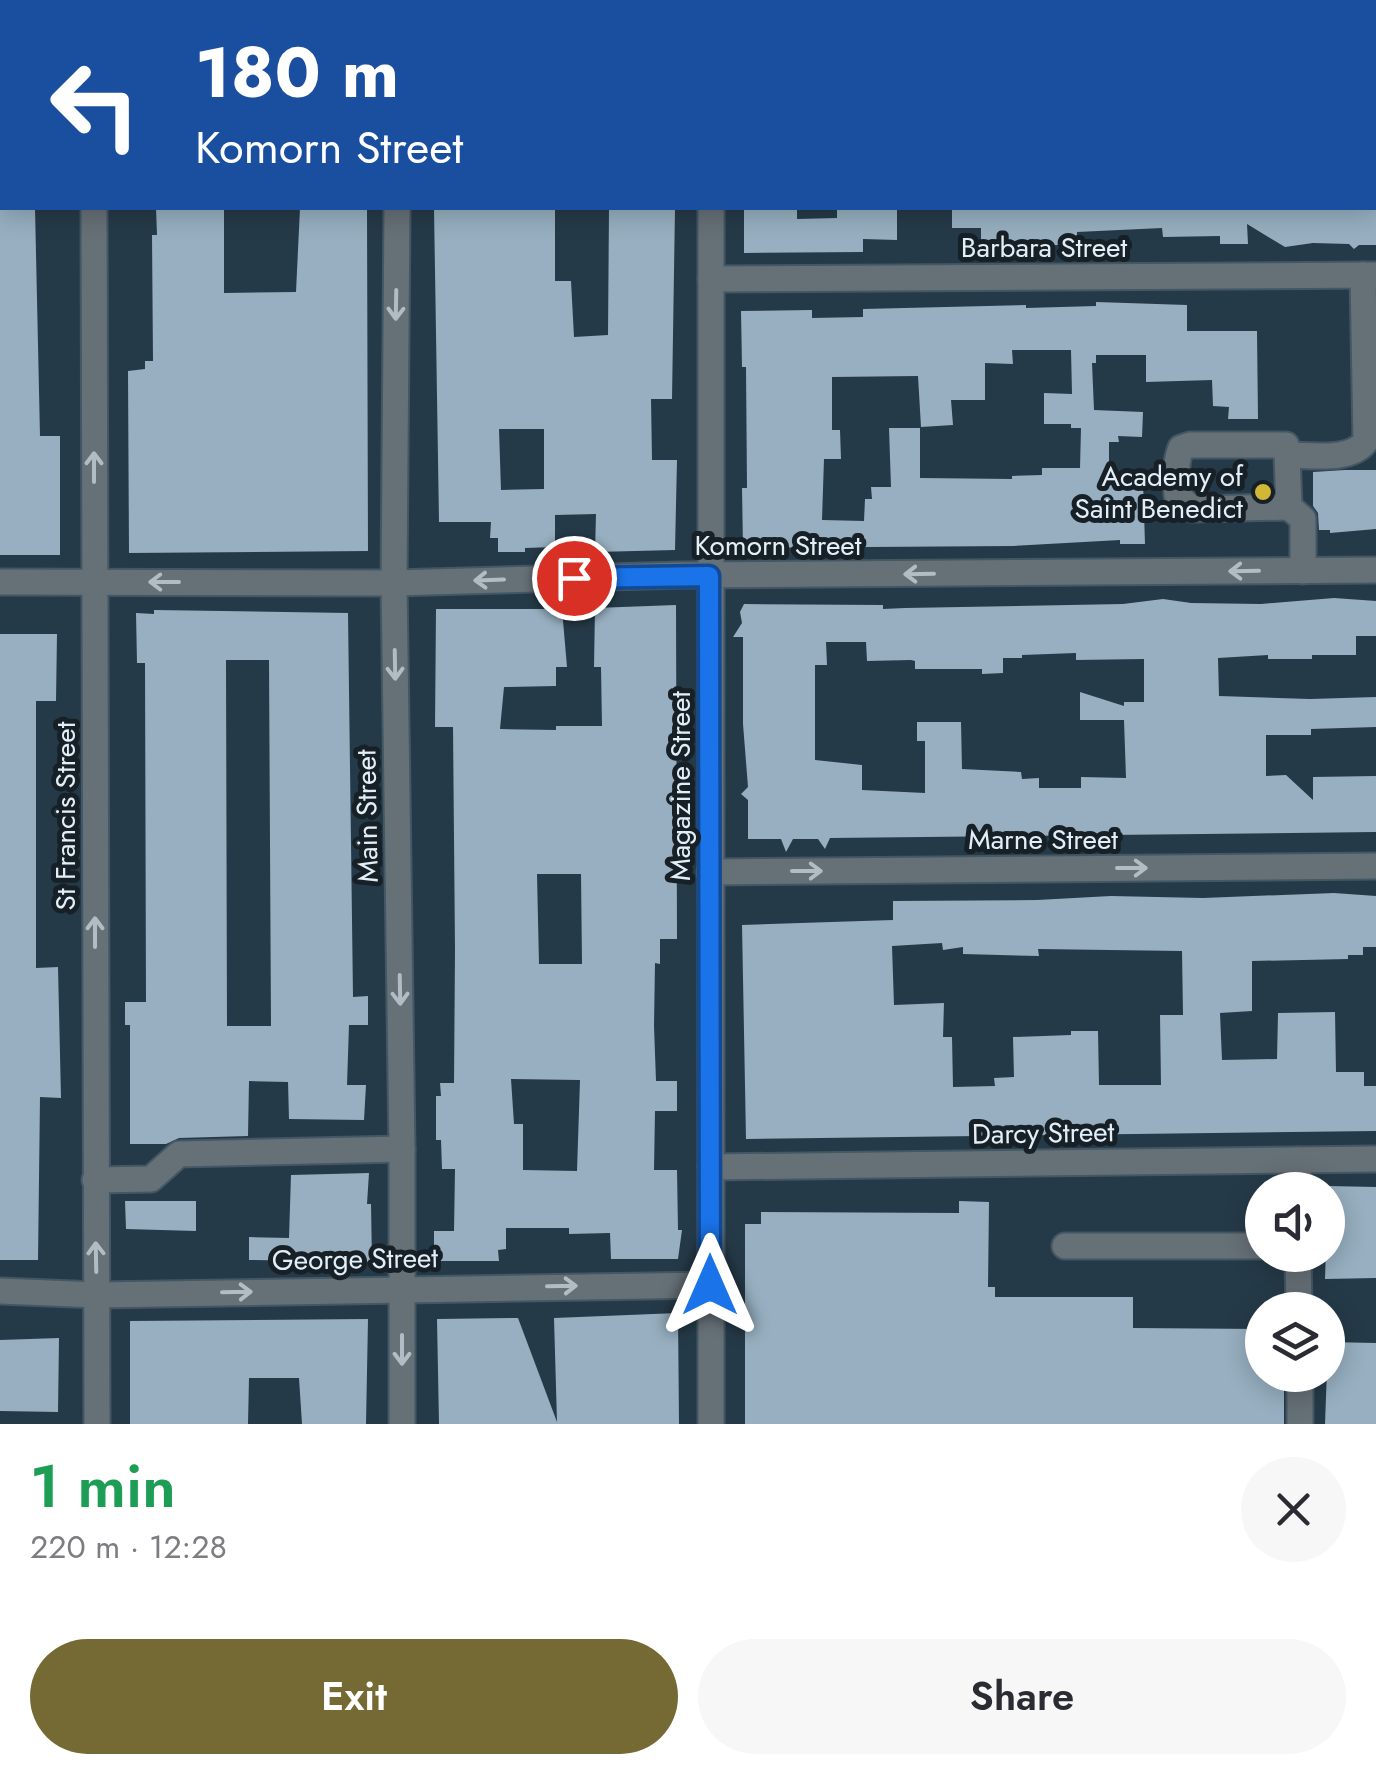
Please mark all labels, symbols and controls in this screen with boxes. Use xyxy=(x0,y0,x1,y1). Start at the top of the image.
text: 180 m xyxy=(195,22,399,123)
icon: left xyxy=(30,40,160,170)
text: Komorn Street xyxy=(195,115,463,180)
street label: Barbara Street xyxy=(961,227,1127,268)
one-way arrow xyxy=(386,288,406,320)
one-way arrow xyxy=(85,451,104,483)
place label: Academy of Saint Benedict xyxy=(1075,456,1244,529)
marker: Academy of Saint Benedict xyxy=(1252,481,1274,503)
street label: Komorn Street xyxy=(695,525,862,566)
pin xyxy=(532,536,617,621)
icon: arrive xyxy=(547,551,602,606)
one-way arrow xyxy=(1228,562,1260,580)
one-way arrow xyxy=(903,565,935,584)
one-way arrow xyxy=(473,571,505,590)
one-way arrow xyxy=(148,572,180,591)
one-way arrow xyxy=(386,648,404,680)
street label: Magazine Street xyxy=(660,691,701,881)
street label: St Francis Street xyxy=(45,721,86,910)
street label: Main Street xyxy=(345,749,389,883)
street label: Marne Street xyxy=(968,819,1118,860)
one-way arrow xyxy=(1116,858,1148,878)
one-way arrow xyxy=(790,862,823,880)
one-way arrow xyxy=(86,916,104,948)
one-way arrow xyxy=(390,973,409,1005)
street label: Darcy Street xyxy=(971,1111,1115,1155)
map controls xyxy=(1245,1172,1345,1392)
button: sound xyxy=(1245,1172,1345,1272)
position arrow xyxy=(658,1233,762,1337)
street label: George Street xyxy=(272,1237,439,1281)
one-way arrow xyxy=(86,1241,106,1274)
one-way arrow xyxy=(546,1276,578,1296)
one-way arrow xyxy=(221,1282,253,1301)
button: layers xyxy=(1245,1292,1345,1392)
one-way arrow xyxy=(392,1332,412,1365)
text: 1 min xyxy=(30,1443,176,1530)
button: close xyxy=(1241,1457,1346,1562)
text: 220 m · 12:28 xyxy=(30,1524,227,1570)
button: Exit xyxy=(30,1639,678,1754)
button: Share xyxy=(698,1639,1346,1754)

